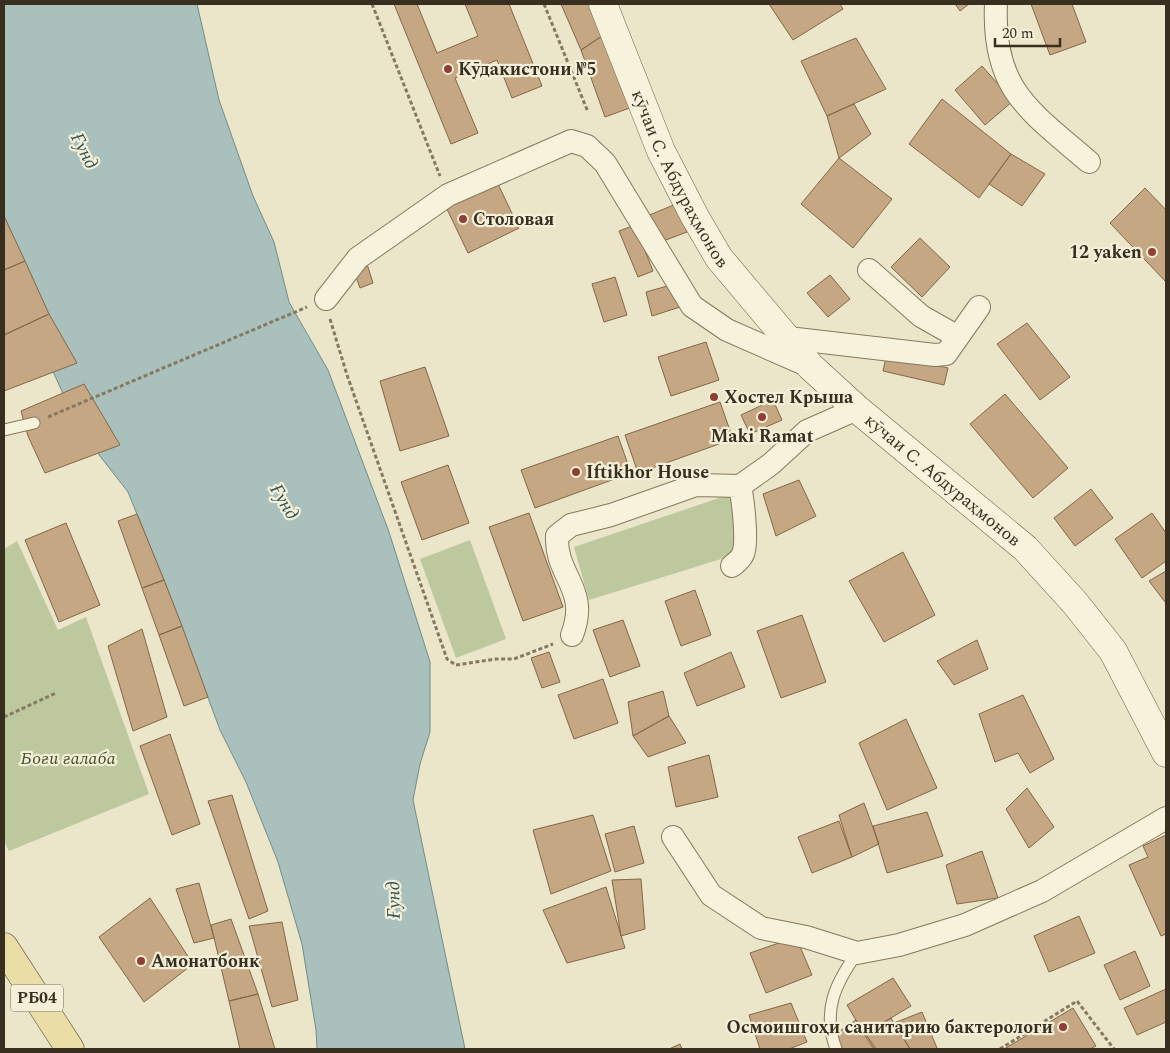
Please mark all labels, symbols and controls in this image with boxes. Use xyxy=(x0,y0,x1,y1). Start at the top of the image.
scale bar xyxy=(995,15,1060,47)
text: 20 m xyxy=(1002,22,1034,45)
place label: Кӯдакистони №5 xyxy=(458,56,597,83)
marker: Кӯдакистони №5 xyxy=(442,63,454,75)
street label: кӯчаи С. Абдураҳмонов xyxy=(625,86,735,274)
water label: Ғунд xyxy=(62,127,106,175)
place label: Столовая xyxy=(473,206,555,233)
marker: Столовая xyxy=(457,213,469,225)
place label: 12 yaken xyxy=(1069,239,1142,266)
marker: 12 yaken xyxy=(1146,246,1158,258)
place label: Хостел Крыша xyxy=(724,384,854,411)
marker: Хостел Крыша xyxy=(708,391,720,403)
street label: кӯчаи С. Абдураҳмонов xyxy=(859,407,1027,553)
marker: Maki Ramat xyxy=(756,411,768,423)
place label: Maki Ramat xyxy=(710,423,814,450)
place label: Iftikhor House xyxy=(586,459,709,486)
marker: Iftikhor House xyxy=(570,466,582,478)
water label: Ғунд xyxy=(262,478,306,526)
park label: Боғи ғалаба xyxy=(20,745,116,772)
water label: Ғунд xyxy=(379,881,409,919)
place label: Амонатбонк xyxy=(151,948,260,975)
marker: Амонатбонк xyxy=(135,955,147,967)
road number: РБ04 xyxy=(11,984,63,1011)
place label: Осмоишгоҳи санитарию бактерологи xyxy=(727,1014,1053,1041)
marker: Осмоишгоҳи санитарию бактерологи xyxy=(1057,1021,1069,1033)

